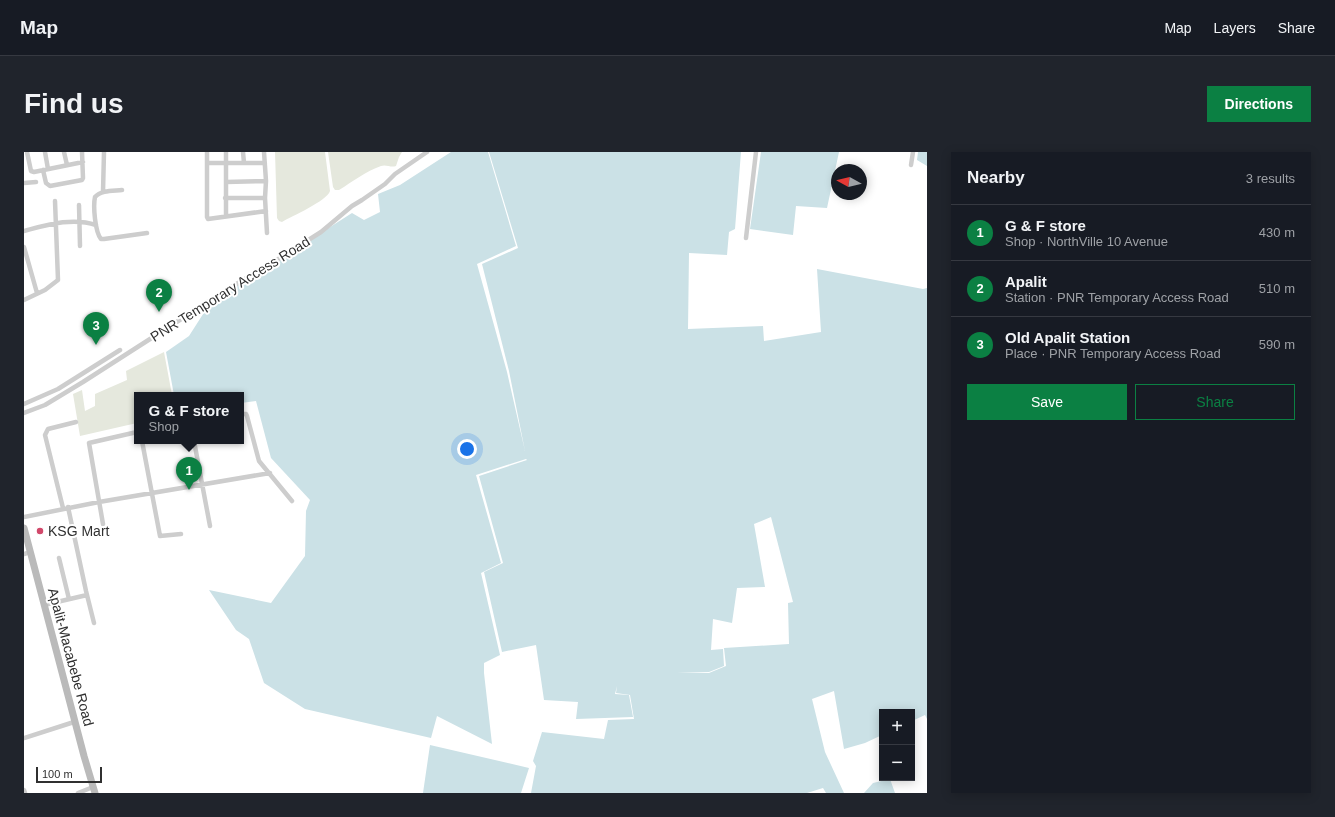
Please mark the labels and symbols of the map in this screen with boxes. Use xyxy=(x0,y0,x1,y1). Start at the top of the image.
north arrow xyxy=(831,164,867,200)
street label: PNR Temporary Access Road xyxy=(147,233,313,345)
pin: 2 xyxy=(146,279,172,312)
pin: 3 xyxy=(83,312,109,345)
your location xyxy=(457,439,477,459)
pin: 1 xyxy=(176,457,202,490)
place label: KSG Mart xyxy=(48,523,110,539)
marker: KSG Mart xyxy=(35,526,45,536)
street label: Apalit-Macabebe Road xyxy=(45,586,97,728)
scale bar xyxy=(36,765,102,784)

